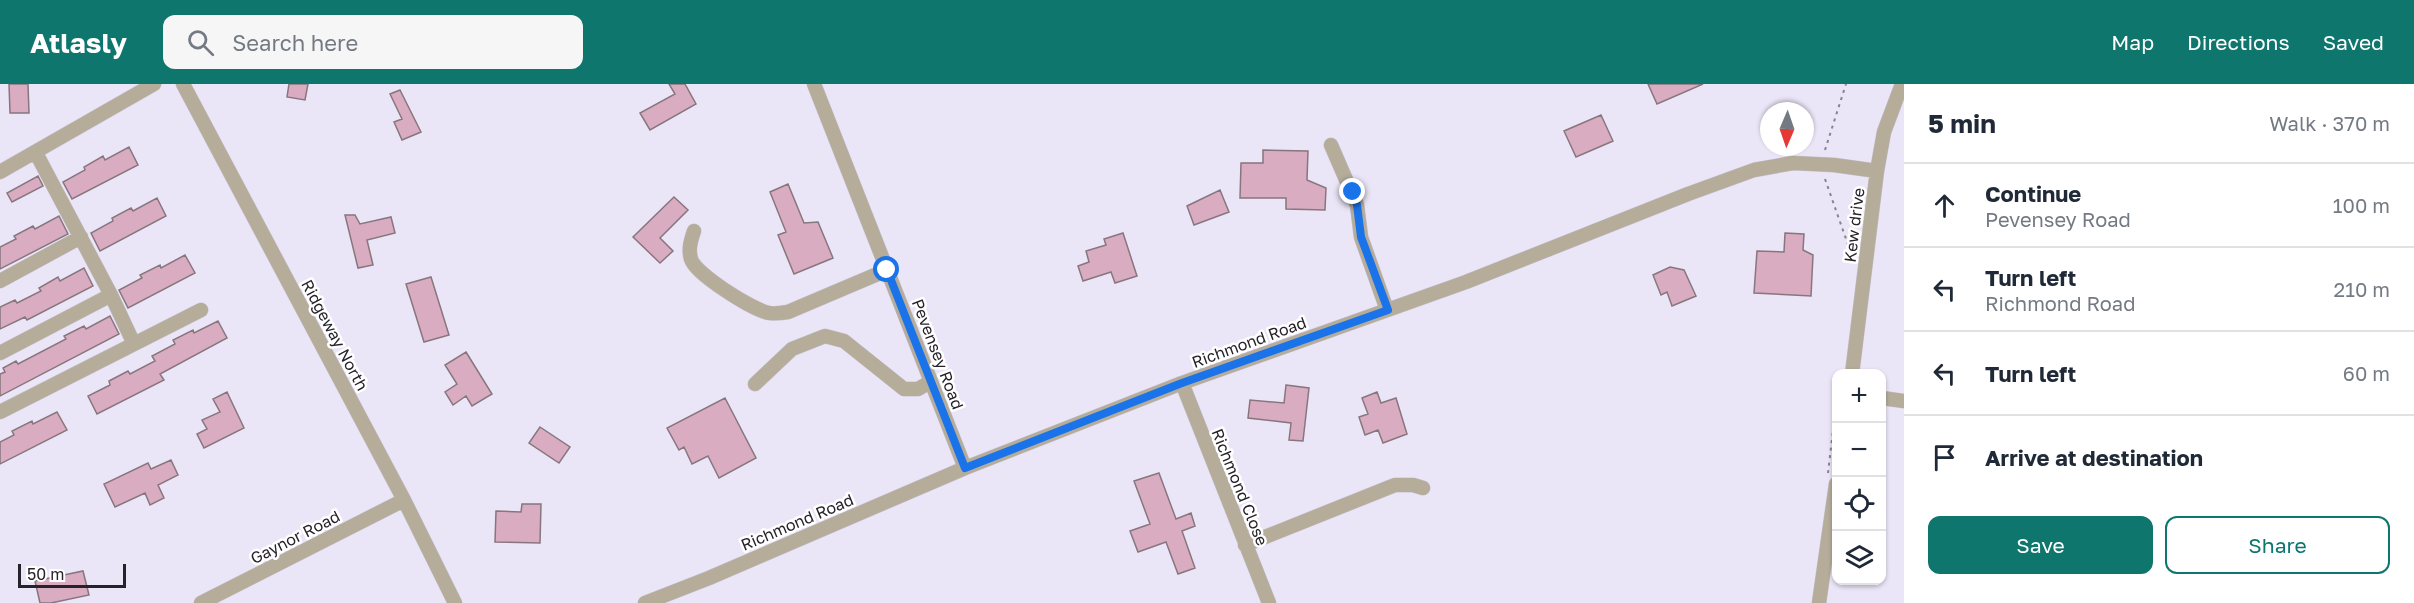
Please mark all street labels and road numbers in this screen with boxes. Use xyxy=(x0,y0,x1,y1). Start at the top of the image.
street label: Kew drive xyxy=(1839,187,1869,263)
street label: Ridgeway North xyxy=(297,276,373,394)
street label: Pevensey Road xyxy=(908,296,968,412)
street label: Richmond Road xyxy=(1189,312,1309,372)
street label: Richmond Close xyxy=(1207,426,1273,548)
street label: Richmond Road xyxy=(738,489,856,555)
street label: Gaynor Road xyxy=(247,506,343,568)

